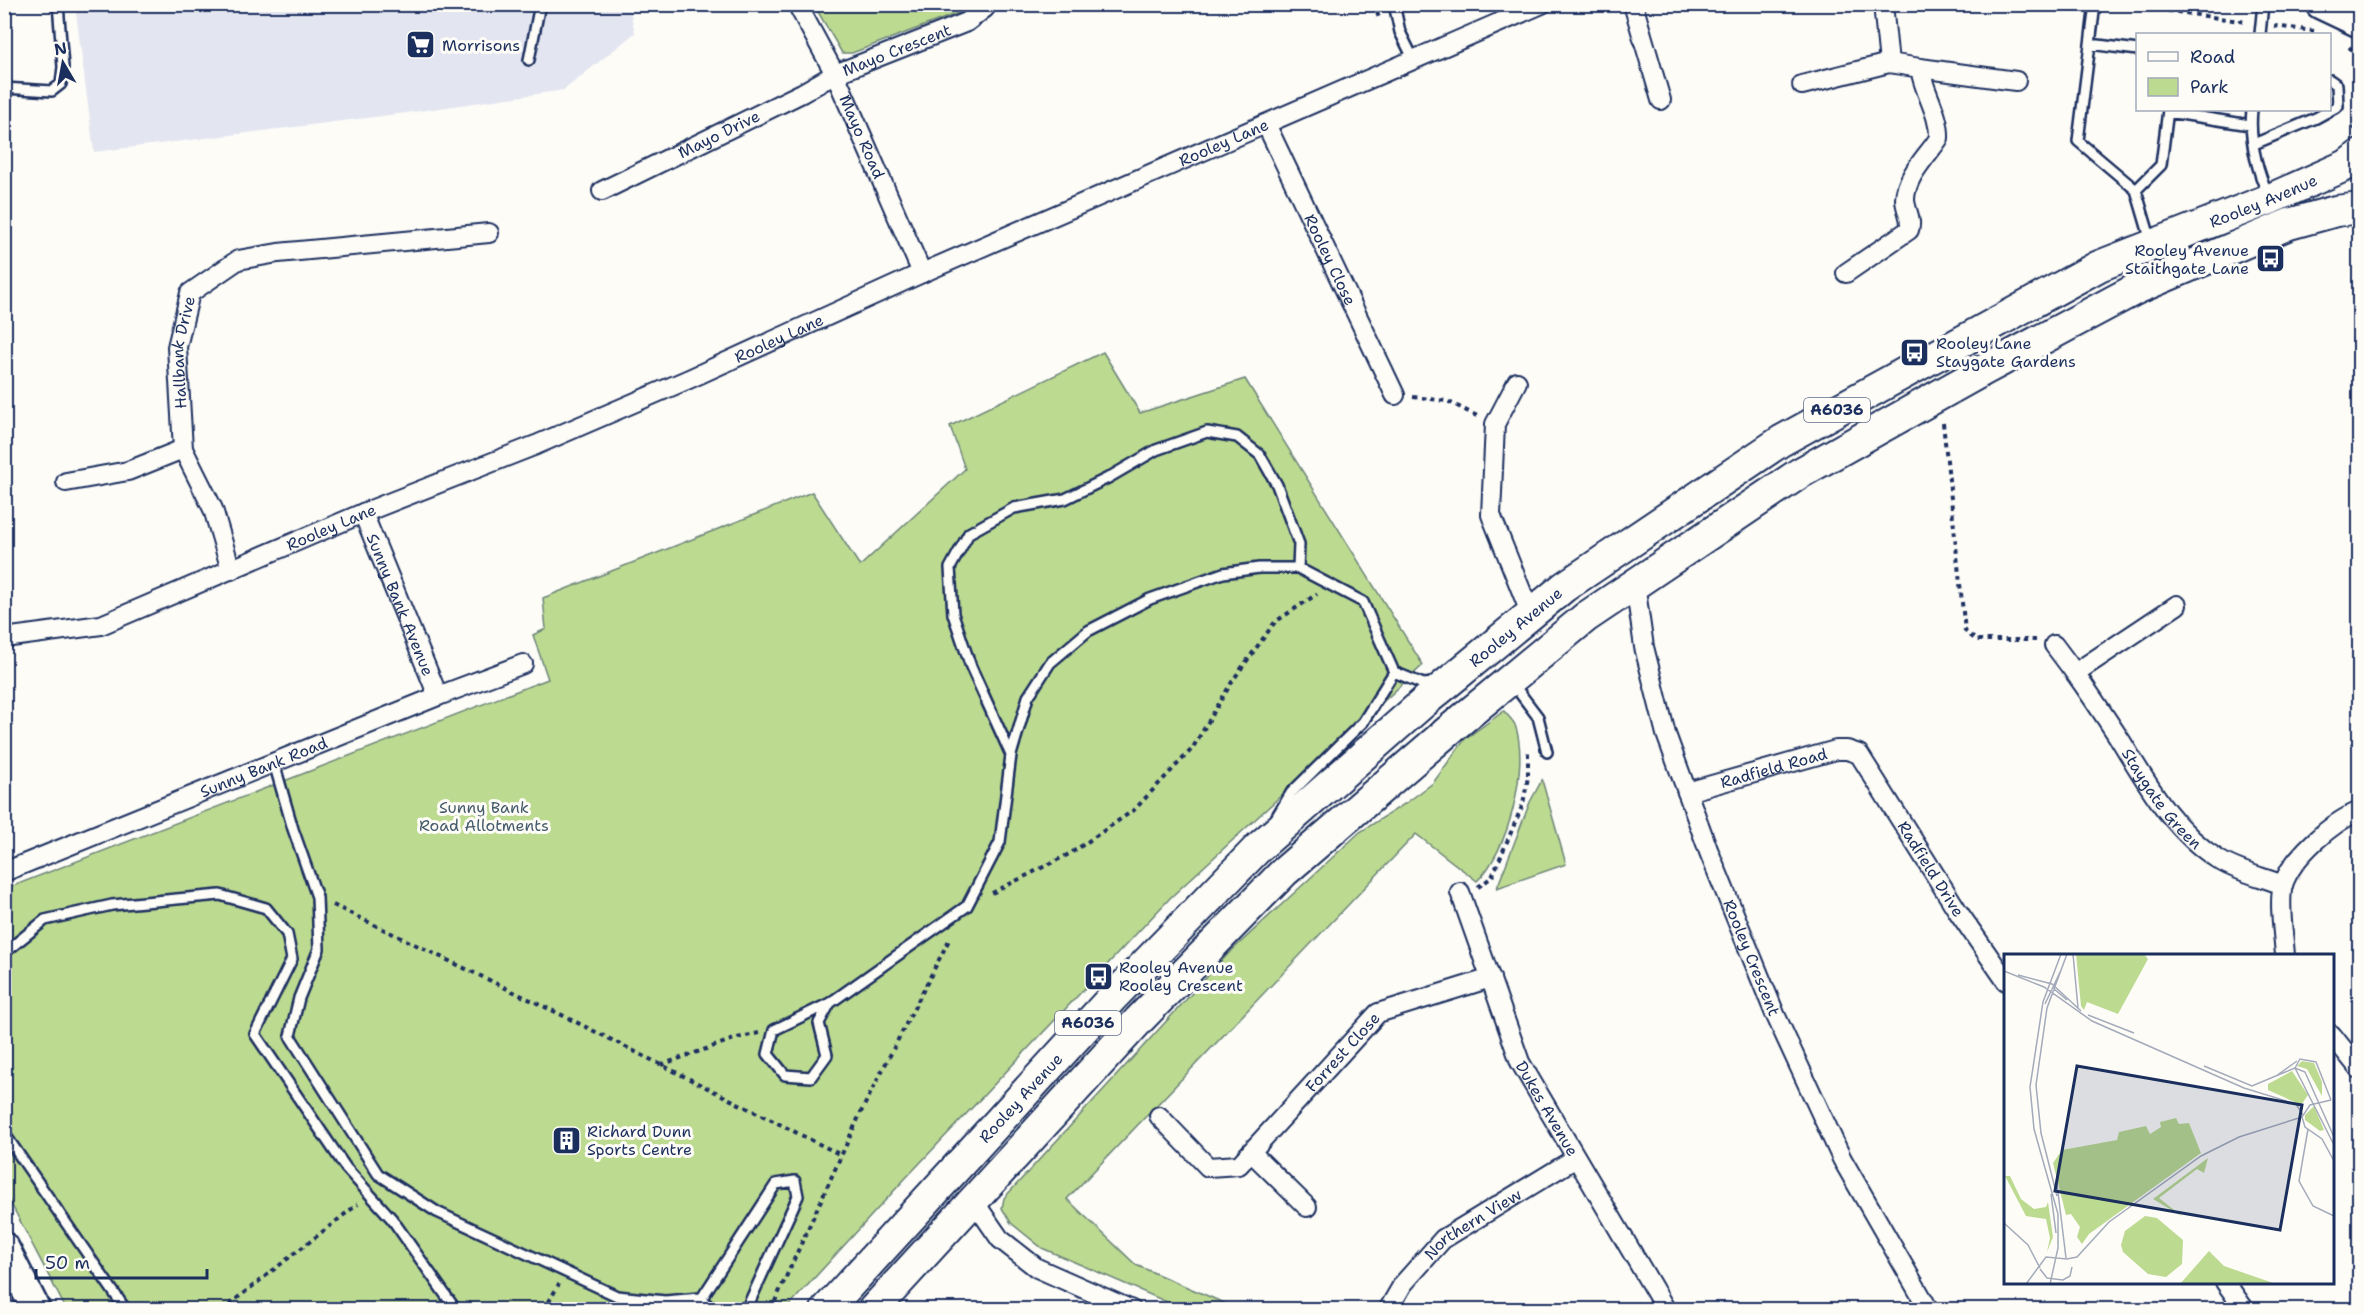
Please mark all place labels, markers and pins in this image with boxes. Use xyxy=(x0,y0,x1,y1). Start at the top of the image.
supermarket icon: Morrisons xyxy=(405,29,437,61)
place label: Morrisons xyxy=(442,35,520,56)
place label: Rooley Avenue Staithgate Lane xyxy=(2125,240,2249,279)
bus stop icon: Rooley Avenue Staithgate Lane xyxy=(2254,243,2286,275)
place label: Rooley Lane Staygate Gardens xyxy=(1936,333,2076,372)
bus stop icon: Rooley Lane Staygate Gardens xyxy=(1899,336,1931,368)
place label: Rooley Avenue Rooley Crescent xyxy=(1119,957,1243,996)
bus stop icon: Rooley Avenue Rooley Crescent xyxy=(1082,960,1114,992)
place label: Richard Dunn Sports Centre xyxy=(587,1121,692,1160)
building icon: Richard Dunn Sports Centre xyxy=(550,1124,582,1156)

